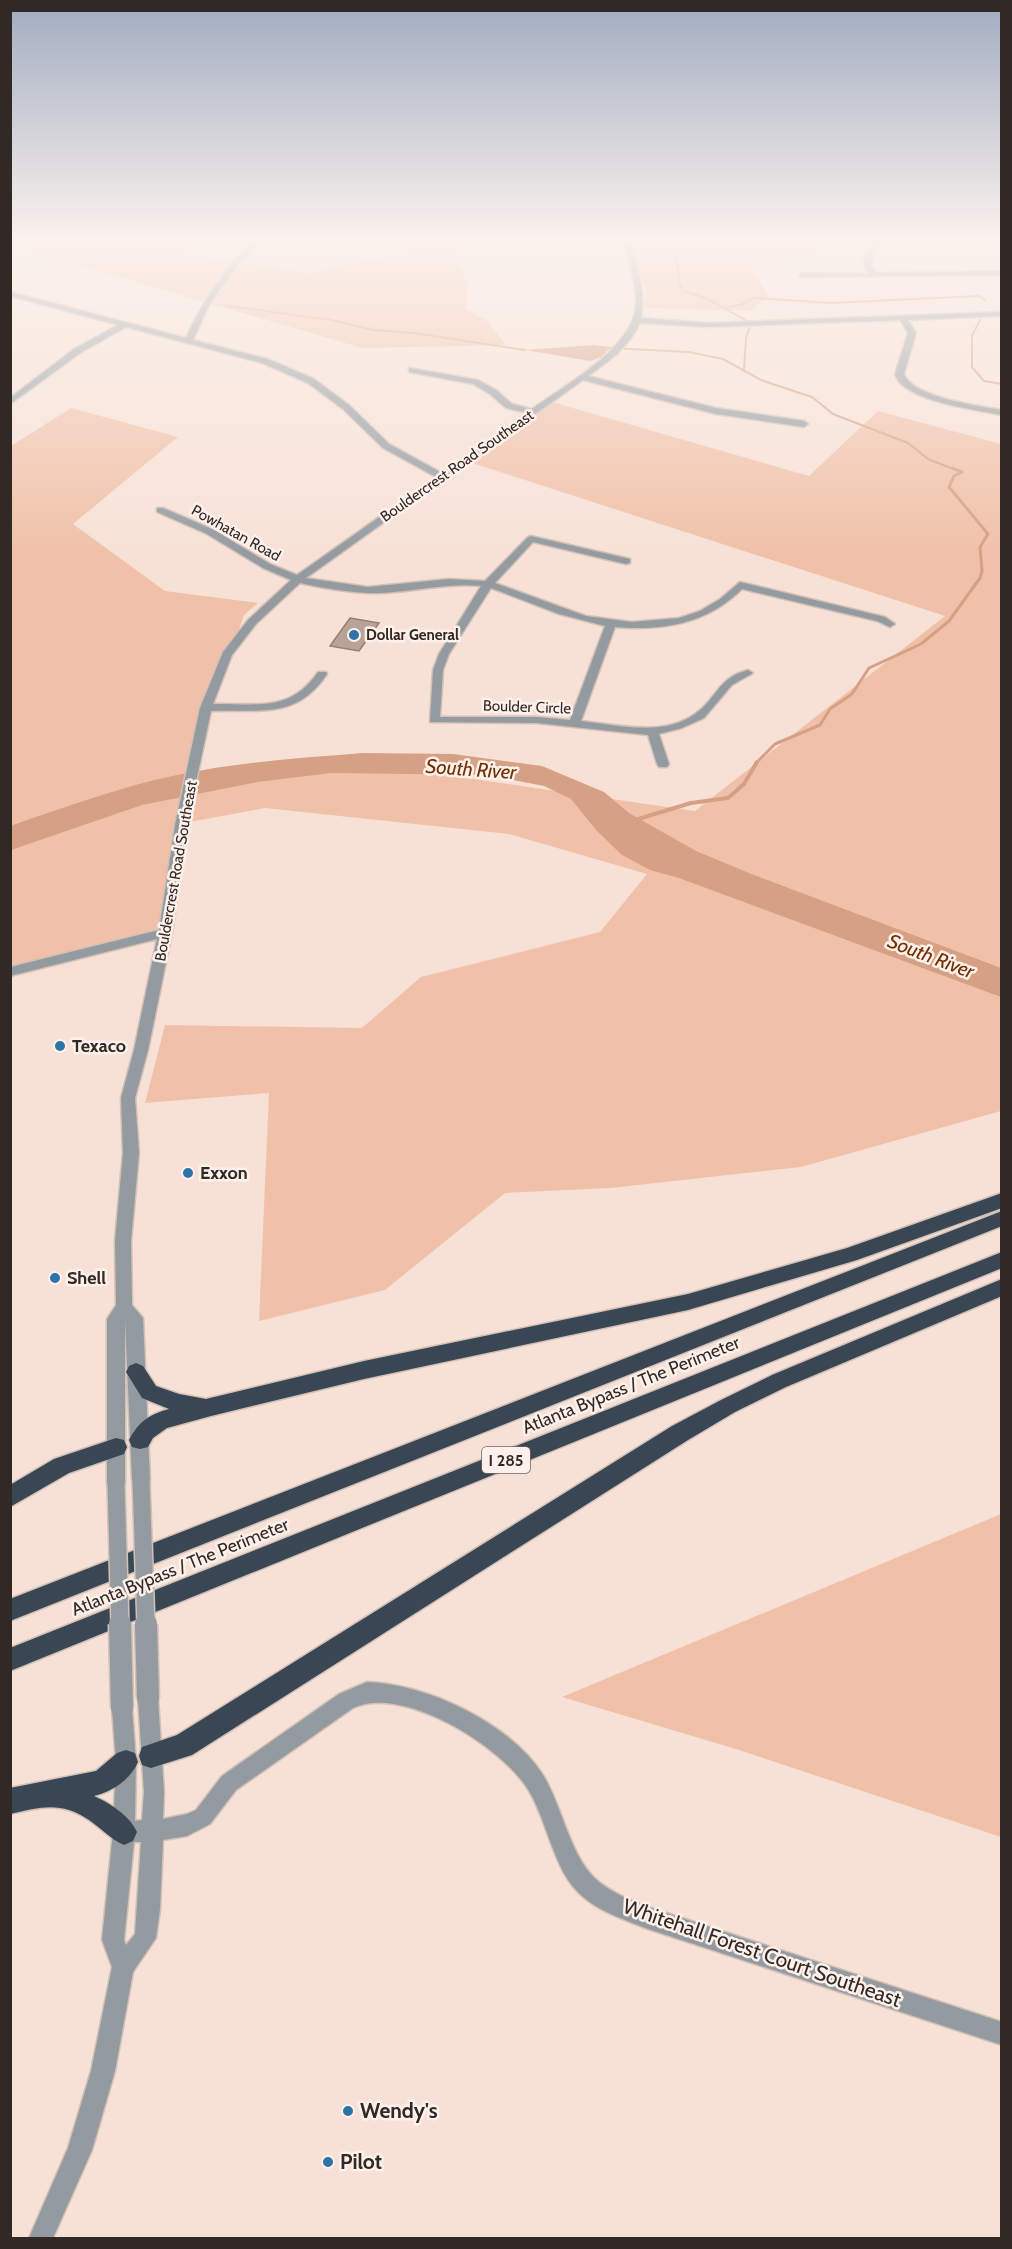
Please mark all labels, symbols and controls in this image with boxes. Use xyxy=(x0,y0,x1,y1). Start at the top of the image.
street label: Bouldercrest Road Southeast xyxy=(377,406,537,526)
street label: Powhatan Road xyxy=(188,501,284,565)
place label: Dollar General xyxy=(366,626,459,644)
marker: Dollar General xyxy=(347,628,361,642)
street label: Boulder Circle xyxy=(483,696,572,718)
water label: South River xyxy=(425,754,518,784)
street label: Bouldercrest Road Southeast xyxy=(151,779,201,963)
water label: South River xyxy=(884,929,978,984)
place label: Texaco xyxy=(72,1035,126,1057)
marker: Texaco xyxy=(53,1039,67,1053)
place label: Exxon xyxy=(200,1162,248,1184)
marker: Exxon xyxy=(181,1166,195,1180)
place label: Shell xyxy=(67,1267,106,1289)
marker: Shell xyxy=(48,1271,62,1285)
street label: Atlanta Bypass / The Perimeter xyxy=(519,1331,743,1439)
road number: I 285 xyxy=(482,1447,530,1473)
street label: Atlanta Bypass / The Perimeter xyxy=(68,1513,292,1621)
street label: Whitehall Forest Court Southeast xyxy=(620,1893,904,2012)
place label: Wendy's xyxy=(360,2098,438,2123)
marker: Wendy's xyxy=(341,2104,355,2118)
place label: Pilot xyxy=(340,2149,382,2174)
marker: Pilot xyxy=(321,2155,335,2169)

